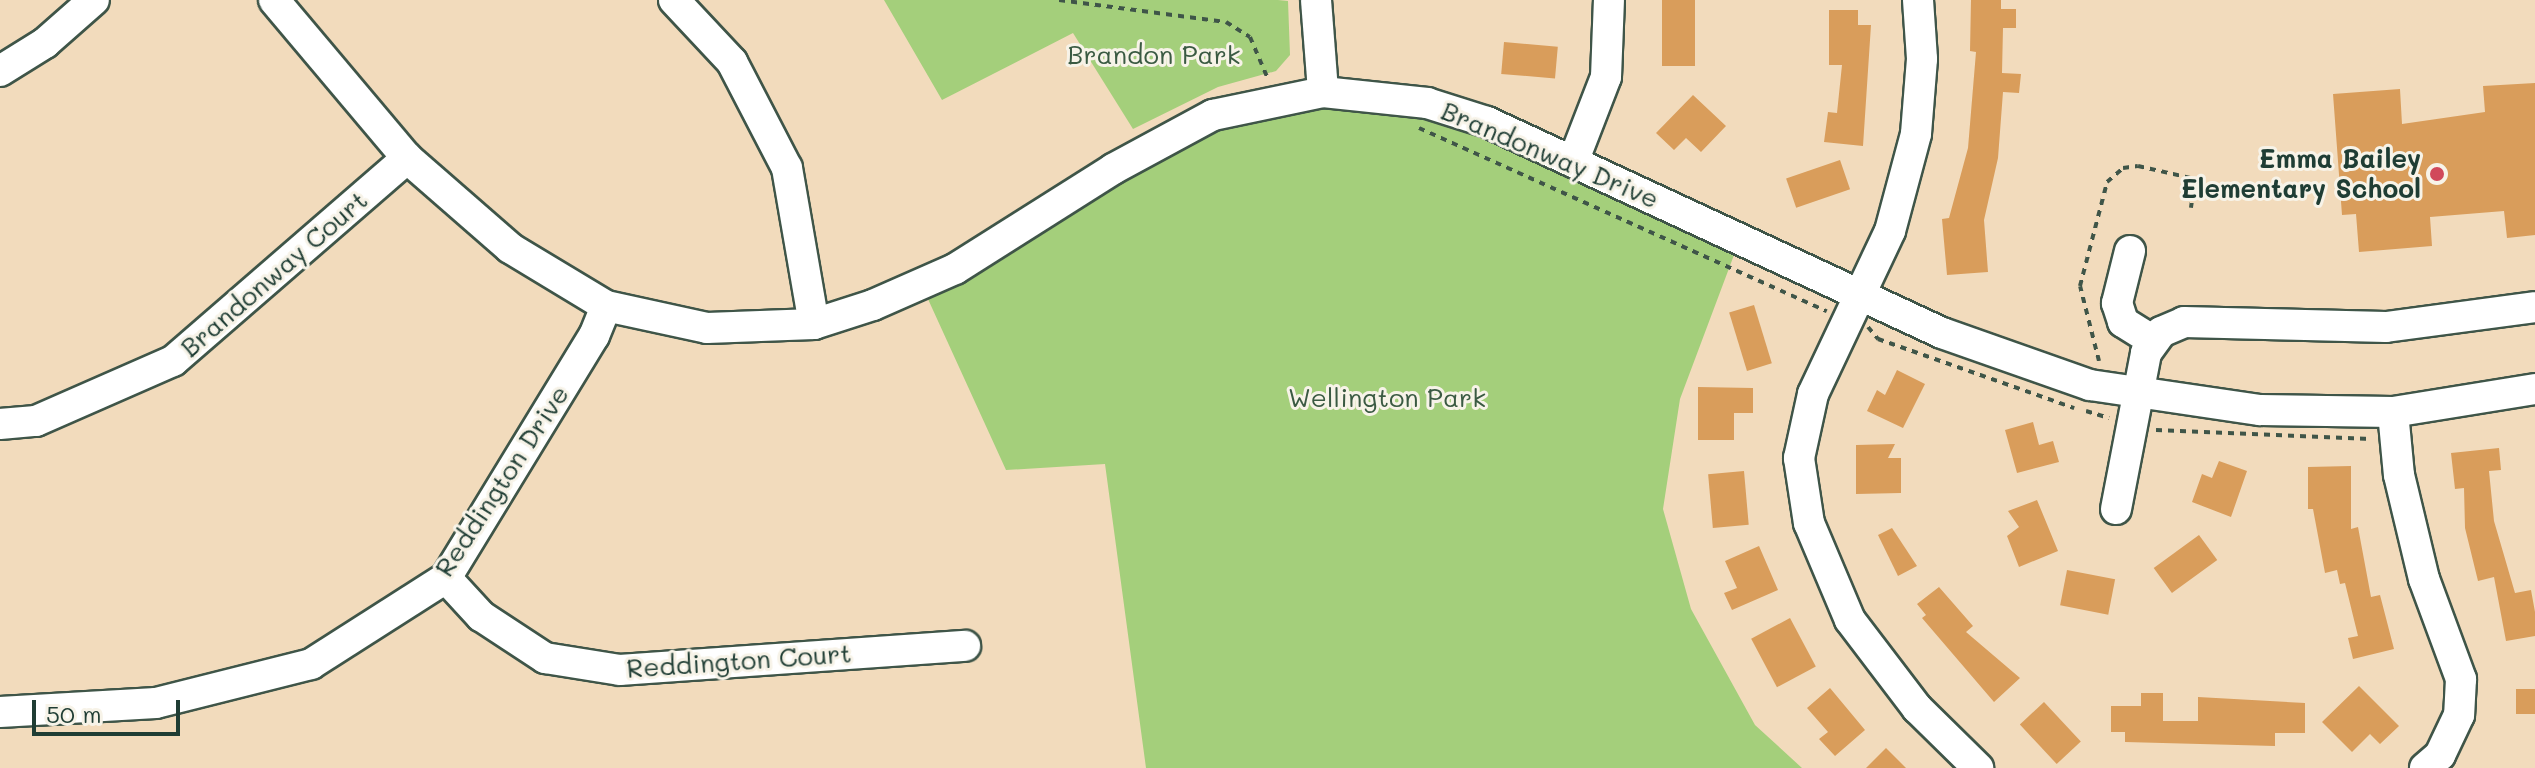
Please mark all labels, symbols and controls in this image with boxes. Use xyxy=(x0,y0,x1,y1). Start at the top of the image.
park label: Brandon Park xyxy=(1067,39,1241,71)
street label: Brandonway Drive xyxy=(1437,95,1663,215)
place label: Emma Bailey Elementary School xyxy=(2181,143,2421,204)
marker: Emma Bailey Elementary School xyxy=(2428,165,2446,183)
street label: Brandonway Court xyxy=(174,184,374,364)
street label: Reddington Drive xyxy=(429,380,575,582)
park label: Wellington Park xyxy=(1288,382,1486,414)
street label: Reddington Court xyxy=(625,638,853,684)
scale bar xyxy=(36,684,184,734)
text: 50 m xyxy=(46,698,102,729)

